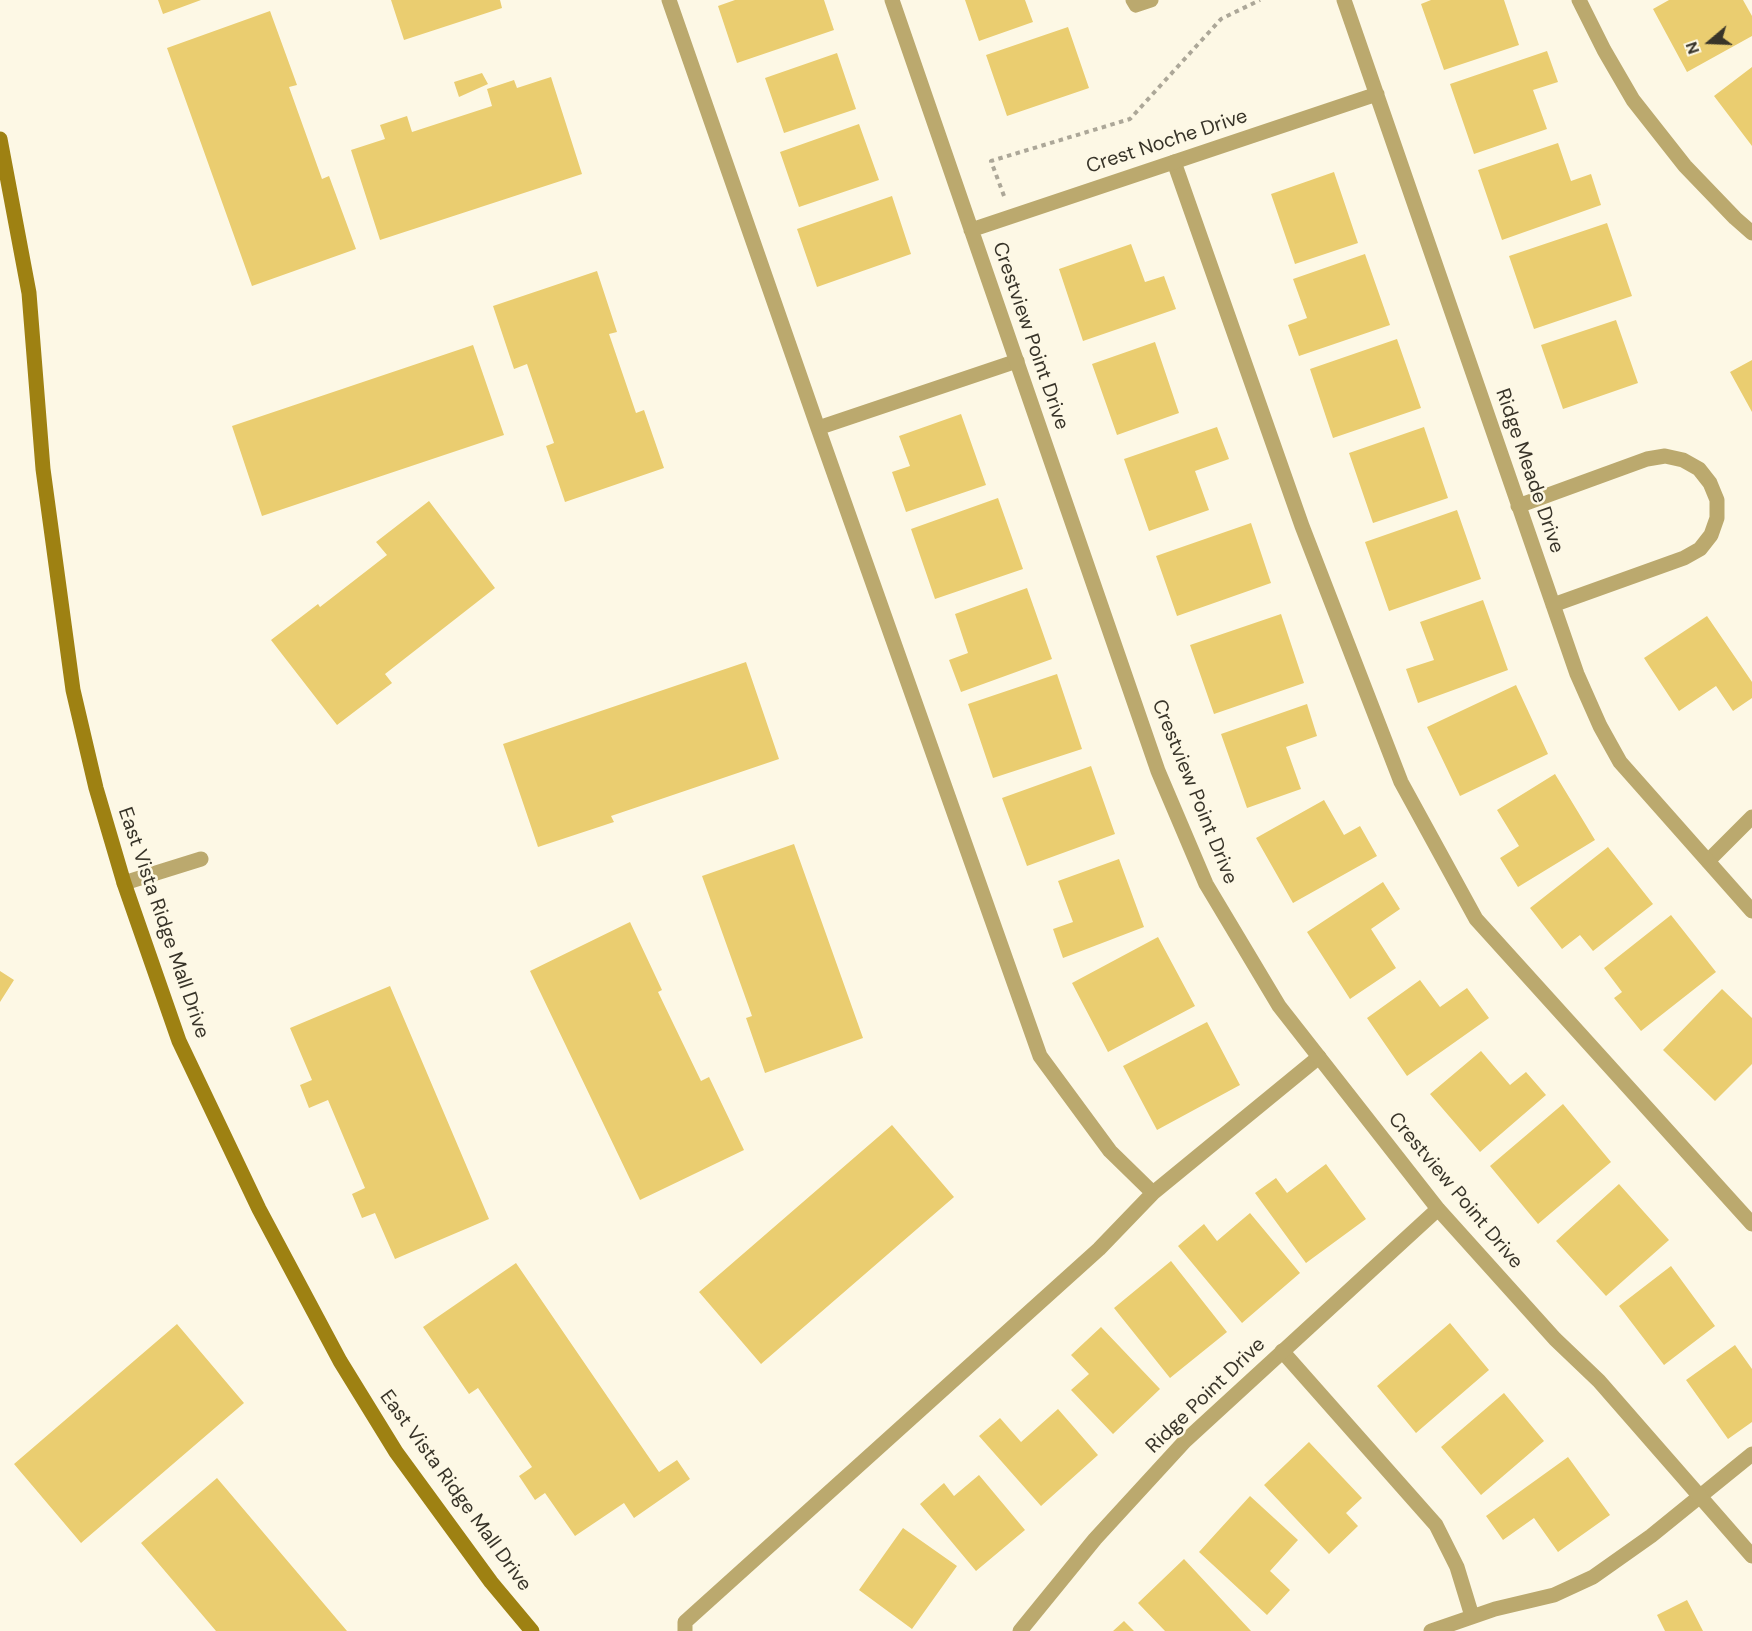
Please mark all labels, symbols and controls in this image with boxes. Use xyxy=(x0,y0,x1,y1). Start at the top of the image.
north arrow xyxy=(1680,12,1740,72)
text: N xyxy=(1681,39,1704,57)
street label: Crest Noche Drive xyxy=(1083,105,1251,179)
street label: Crestview Point Drive xyxy=(987,239,1073,433)
street label: Ridge Meade Drive xyxy=(1490,386,1568,556)
street label: Crestview Point Drive xyxy=(1146,696,1242,888)
street label: East Vista Ridge Mall Drive xyxy=(112,804,214,1042)
street label: Crestview Point Drive xyxy=(1383,1108,1527,1274)
street label: Ridge Point Drive xyxy=(1141,1333,1271,1459)
street label: East Vista Ridge Mall Drive xyxy=(374,1386,536,1596)

